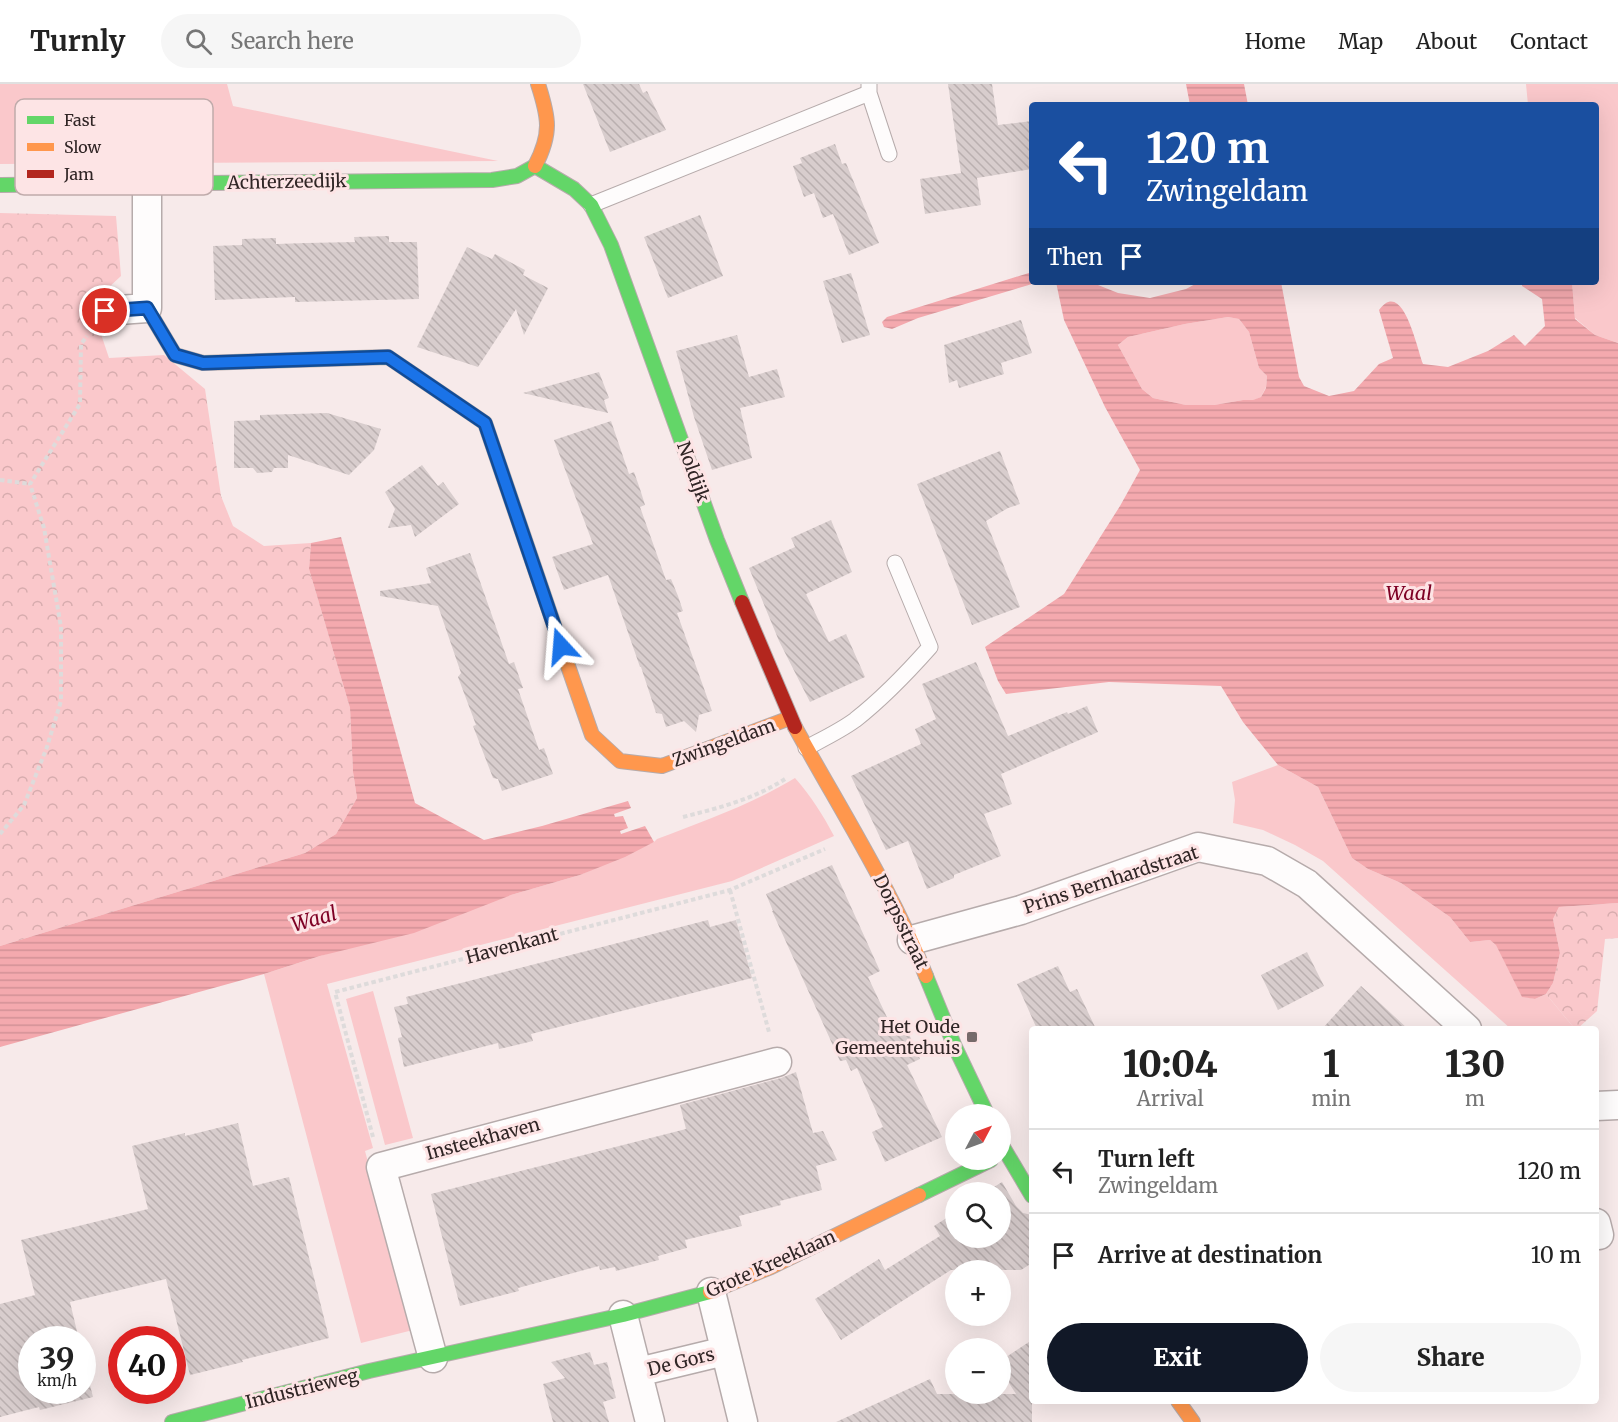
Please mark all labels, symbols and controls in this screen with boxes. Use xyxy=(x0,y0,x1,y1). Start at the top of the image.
search box xyxy=(161,14,581,68)
text: Turnly xyxy=(30,23,125,59)
icon: search xyxy=(182,25,215,58)
text: Search here xyxy=(230,27,354,55)
text: Home xyxy=(1245,28,1305,55)
text: Map xyxy=(1338,28,1383,55)
text: About xyxy=(1416,28,1477,55)
text: Contact xyxy=(1510,28,1588,55)
legend xyxy=(15,99,213,195)
text: Fast xyxy=(64,110,97,130)
text: 120 m xyxy=(1146,122,1269,174)
icon: left xyxy=(1047,126,1125,204)
text: Slow xyxy=(64,137,102,157)
text: Jam xyxy=(63,164,94,184)
street label: Achterzeedijk xyxy=(226,169,347,194)
text: Zwingeldam xyxy=(1146,174,1308,208)
icon: arrive xyxy=(1115,240,1148,273)
text: Then xyxy=(1047,243,1103,271)
pin xyxy=(79,285,130,336)
icon: arrive xyxy=(88,294,121,327)
street label: Noldijk xyxy=(672,438,715,506)
water label: Waal xyxy=(1386,580,1432,605)
position arrow xyxy=(529,614,593,678)
street label: Zwingeldam xyxy=(669,713,779,772)
street label: Prins Bernhardstraat xyxy=(1020,840,1201,919)
street label: Dorpsstraat xyxy=(869,871,934,973)
water label: Waal xyxy=(288,900,340,937)
street label: Havenkant xyxy=(463,922,561,969)
place label: Het Oude Gemeentehuis xyxy=(835,1015,960,1059)
marker: Het Oude Gemeentehuis xyxy=(965,1030,979,1044)
text: 10:04 xyxy=(1123,1042,1218,1087)
text: 1 xyxy=(1323,1042,1340,1087)
text: 130 xyxy=(1445,1042,1505,1087)
text: Arrival xyxy=(1137,1086,1204,1111)
text: min xyxy=(1311,1086,1351,1111)
text: m xyxy=(1465,1086,1485,1111)
north arrow xyxy=(945,1104,1011,1170)
map controls xyxy=(945,1104,1011,1404)
street label: Insteekhaven xyxy=(423,1112,542,1165)
text: Turn left xyxy=(1098,1145,1195,1173)
icon: left xyxy=(1047,1155,1080,1188)
text: 120 m xyxy=(1517,1157,1581,1185)
text: Zwingeldam xyxy=(1098,1173,1218,1198)
button: search xyxy=(945,1182,1011,1248)
street label: Grote Kreeklaan xyxy=(702,1225,839,1302)
icon: arrive xyxy=(1047,1239,1080,1272)
text: Arrive at destination xyxy=(1098,1241,1322,1269)
text: 10 m xyxy=(1531,1241,1581,1269)
button: + xyxy=(945,1260,1011,1326)
button: Exit xyxy=(1047,1323,1308,1392)
button: Share xyxy=(1320,1323,1581,1392)
speed limit sign: 40 xyxy=(108,1326,186,1404)
button: − xyxy=(945,1338,1011,1404)
text: 39 xyxy=(40,1339,74,1377)
street label: De Gors xyxy=(645,1342,717,1381)
street label: Industrieweg xyxy=(243,1363,361,1414)
text: km/h xyxy=(37,1371,77,1390)

